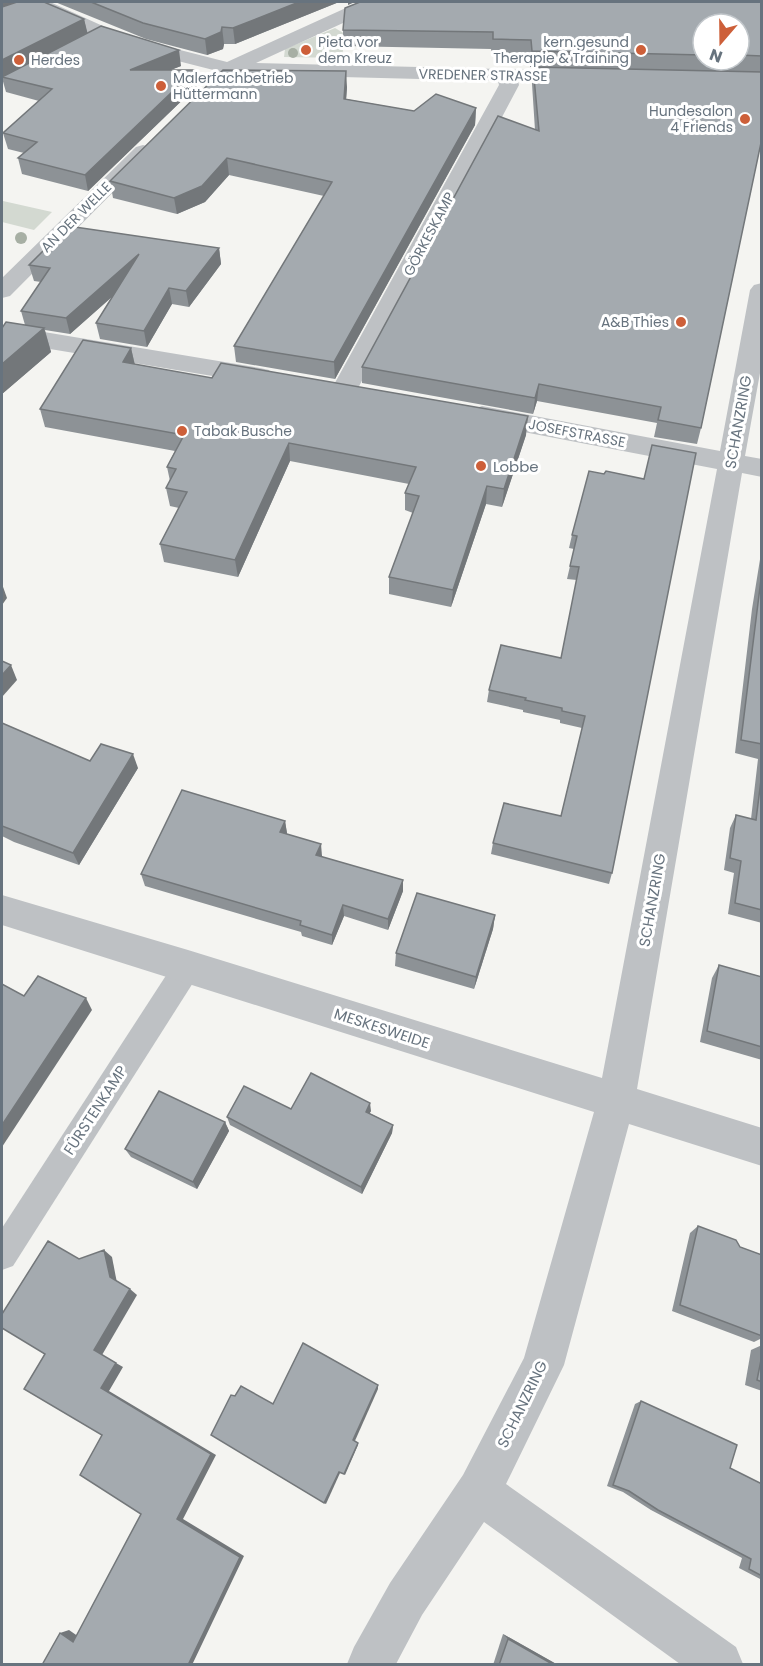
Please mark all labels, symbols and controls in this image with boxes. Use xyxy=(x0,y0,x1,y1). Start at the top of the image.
north arrow xyxy=(691,12,751,72)
place label: Pieta vor dem Kreuz xyxy=(318,32,392,68)
place label: kern.gesund Therapie & Training xyxy=(493,32,629,68)
marker: Pieta vor dem Kreuz xyxy=(299,43,313,57)
marker: kern.gesund Therapie & Training xyxy=(634,43,648,57)
text: N xyxy=(706,43,726,68)
place label: Herdes xyxy=(31,50,80,70)
marker: Herdes xyxy=(12,53,26,67)
street label: VREDENER STRASSE xyxy=(418,64,548,86)
place label: Malerfachbetrieb Hüttermann xyxy=(173,68,293,104)
marker: Malerfachbetrieb Hüttermann xyxy=(154,79,168,93)
place label: Hundesalon 4 Friends xyxy=(649,101,733,137)
marker: Hundesalon 4 Friends xyxy=(738,112,752,126)
street label: AN DER WELLE xyxy=(36,177,116,257)
street label: GÖRKESKAMP xyxy=(399,189,459,279)
place label: A&B Thies xyxy=(601,312,669,332)
marker: A&B Thies xyxy=(674,315,688,329)
street label: SCHANZRING xyxy=(719,373,757,470)
street label: JOSEFSTRASSE xyxy=(527,414,627,452)
place label: Tabak Busche xyxy=(194,421,292,441)
marker: Tabak Busche xyxy=(175,424,189,438)
place label: Lobbe xyxy=(493,456,539,477)
marker: Lobbe xyxy=(474,459,488,473)
street label: SCHANZRING xyxy=(633,851,671,948)
street label: MESKESWEIDE xyxy=(332,1003,432,1053)
street label: FÜRSTENKAMP xyxy=(58,1061,132,1159)
street label: SCHANZRING xyxy=(492,1357,552,1451)

